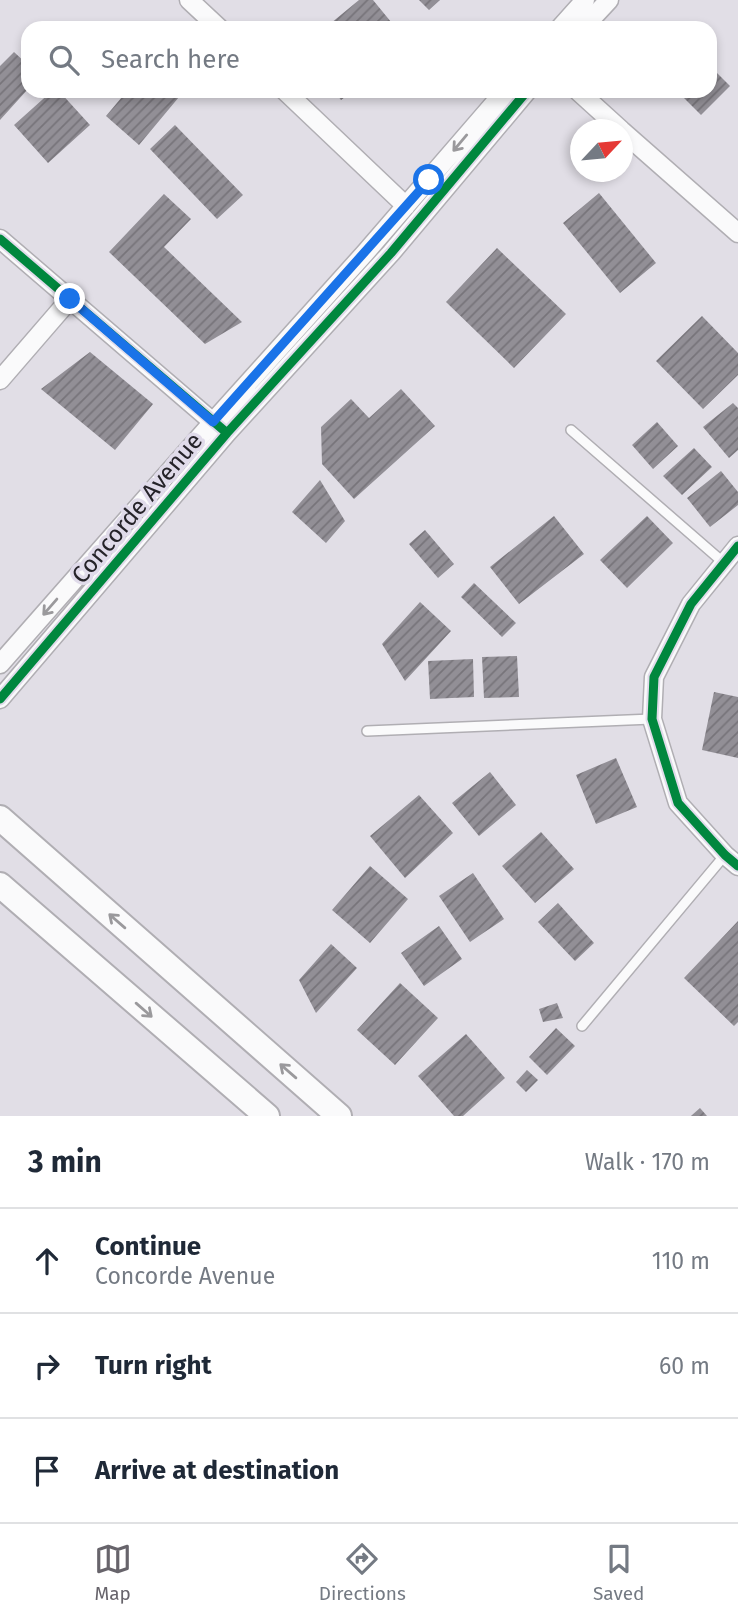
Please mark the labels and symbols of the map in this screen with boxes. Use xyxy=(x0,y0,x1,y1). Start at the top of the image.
north arrow xyxy=(570,119,633,182)
one-way arrow xyxy=(452,134,468,152)
route start xyxy=(413,164,444,195)
route end xyxy=(54,283,85,314)
street label: Concorde Avenue xyxy=(66,427,208,589)
one-way arrow xyxy=(42,598,58,616)
one-way arrow xyxy=(108,913,126,929)
one-way arrow xyxy=(135,1002,153,1018)
one-way arrow xyxy=(279,1063,297,1079)

